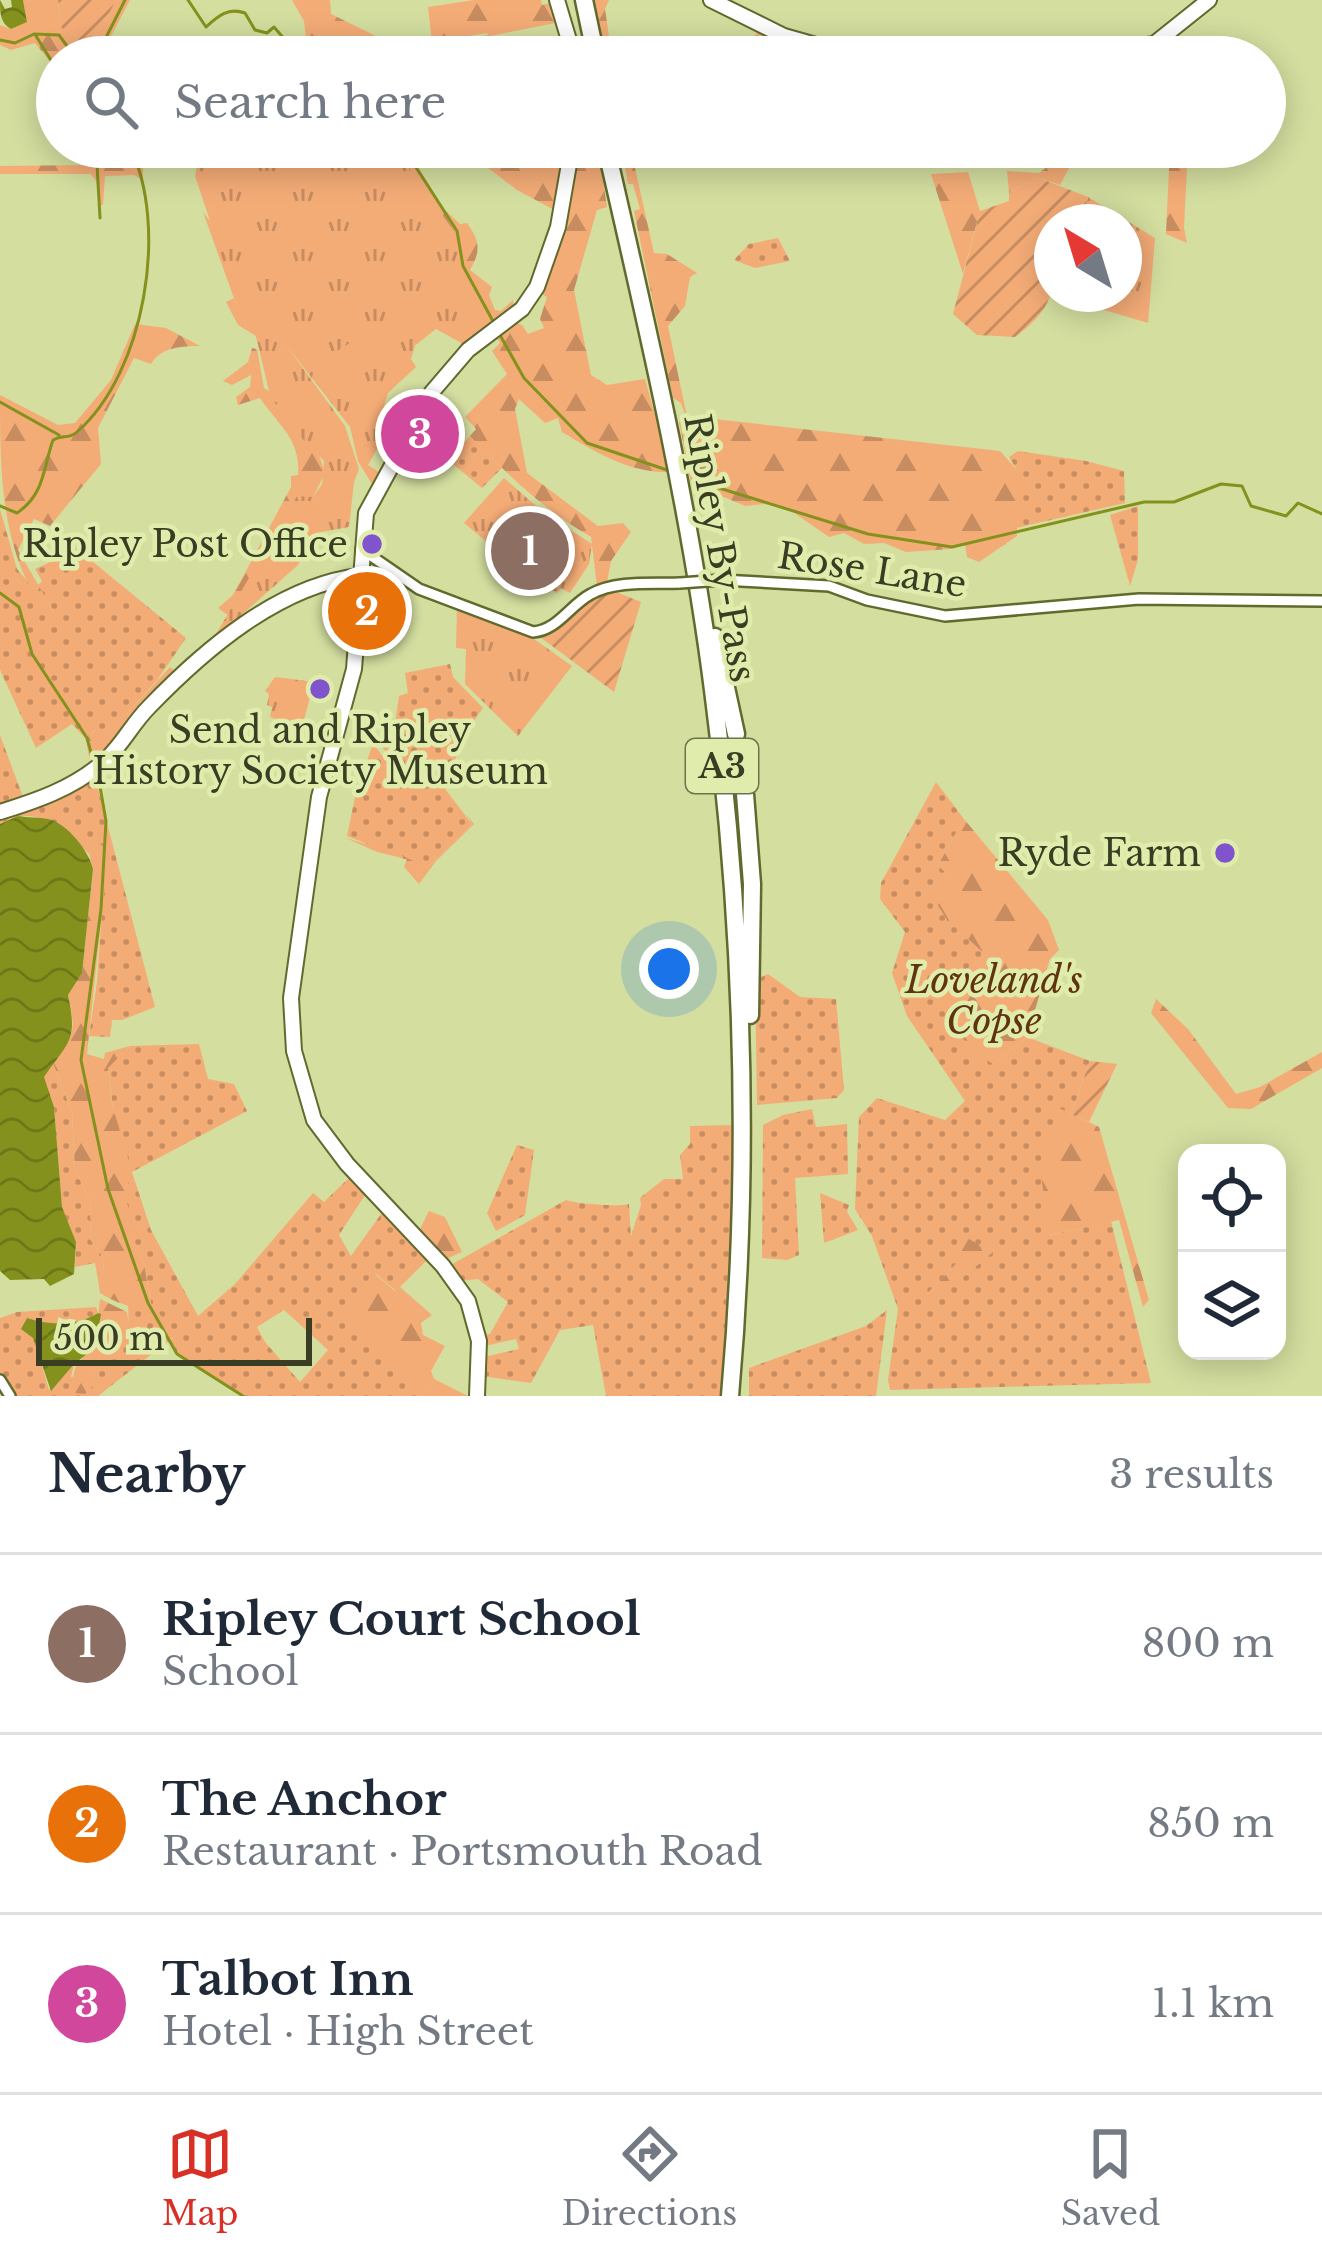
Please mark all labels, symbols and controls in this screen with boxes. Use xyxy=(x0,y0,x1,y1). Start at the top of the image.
search box xyxy=(36,36,1286,168)
icon: search xyxy=(78,69,144,135)
text: Search here xyxy=(174,74,446,130)
north arrow xyxy=(1034,204,1142,312)
pin: 3 xyxy=(381,389,459,479)
street label: Ripley By-Pass xyxy=(674,410,766,686)
pin: 1 xyxy=(491,506,569,596)
place label: Ripley Post Office xyxy=(22,522,348,567)
marker: Ripley Post Office xyxy=(359,531,385,557)
street label: Rose Lane xyxy=(774,533,970,607)
pin: 2 xyxy=(328,566,406,656)
marker: Send and Ripley History Society Museum xyxy=(307,676,333,702)
place label: Send and Ripley History Society Museum xyxy=(92,708,548,794)
road number: A3 xyxy=(686,739,758,793)
place label: Ryde Farm xyxy=(998,831,1201,876)
marker: Ryde Farm xyxy=(1212,840,1238,866)
your location xyxy=(639,939,699,999)
park label: Loveland's Copse xyxy=(904,958,1083,1044)
map controls xyxy=(1178,1144,1286,1360)
button: locate xyxy=(1178,1144,1286,1252)
button: layers xyxy=(1178,1252,1286,1360)
scale bar xyxy=(36,1312,312,1365)
text: 500 m xyxy=(54,1318,165,1359)
text: Nearby xyxy=(48,1443,245,1506)
text: 3 results xyxy=(1109,1450,1274,1499)
text: Ripley Court School xyxy=(162,1591,641,1647)
text: 1 xyxy=(78,1619,96,1668)
text: 800 m xyxy=(1142,1619,1274,1668)
text: School xyxy=(162,1647,299,1696)
text: The Anchor xyxy=(162,1771,447,1827)
text: 2 xyxy=(74,1799,100,1848)
text: 850 m xyxy=(1147,1799,1274,1848)
text: Restaurant · Portsmouth Road xyxy=(162,1827,763,1876)
text: Talbot Inn xyxy=(162,1951,414,2007)
text: 3 xyxy=(75,1979,99,2028)
text: 1.1 km xyxy=(1152,1979,1274,2028)
text: Hotel · High Street xyxy=(162,2007,534,2056)
tab: Map xyxy=(162,2121,238,2234)
tab: Directions xyxy=(562,2121,737,2234)
tab: Saved xyxy=(1061,2121,1160,2234)

